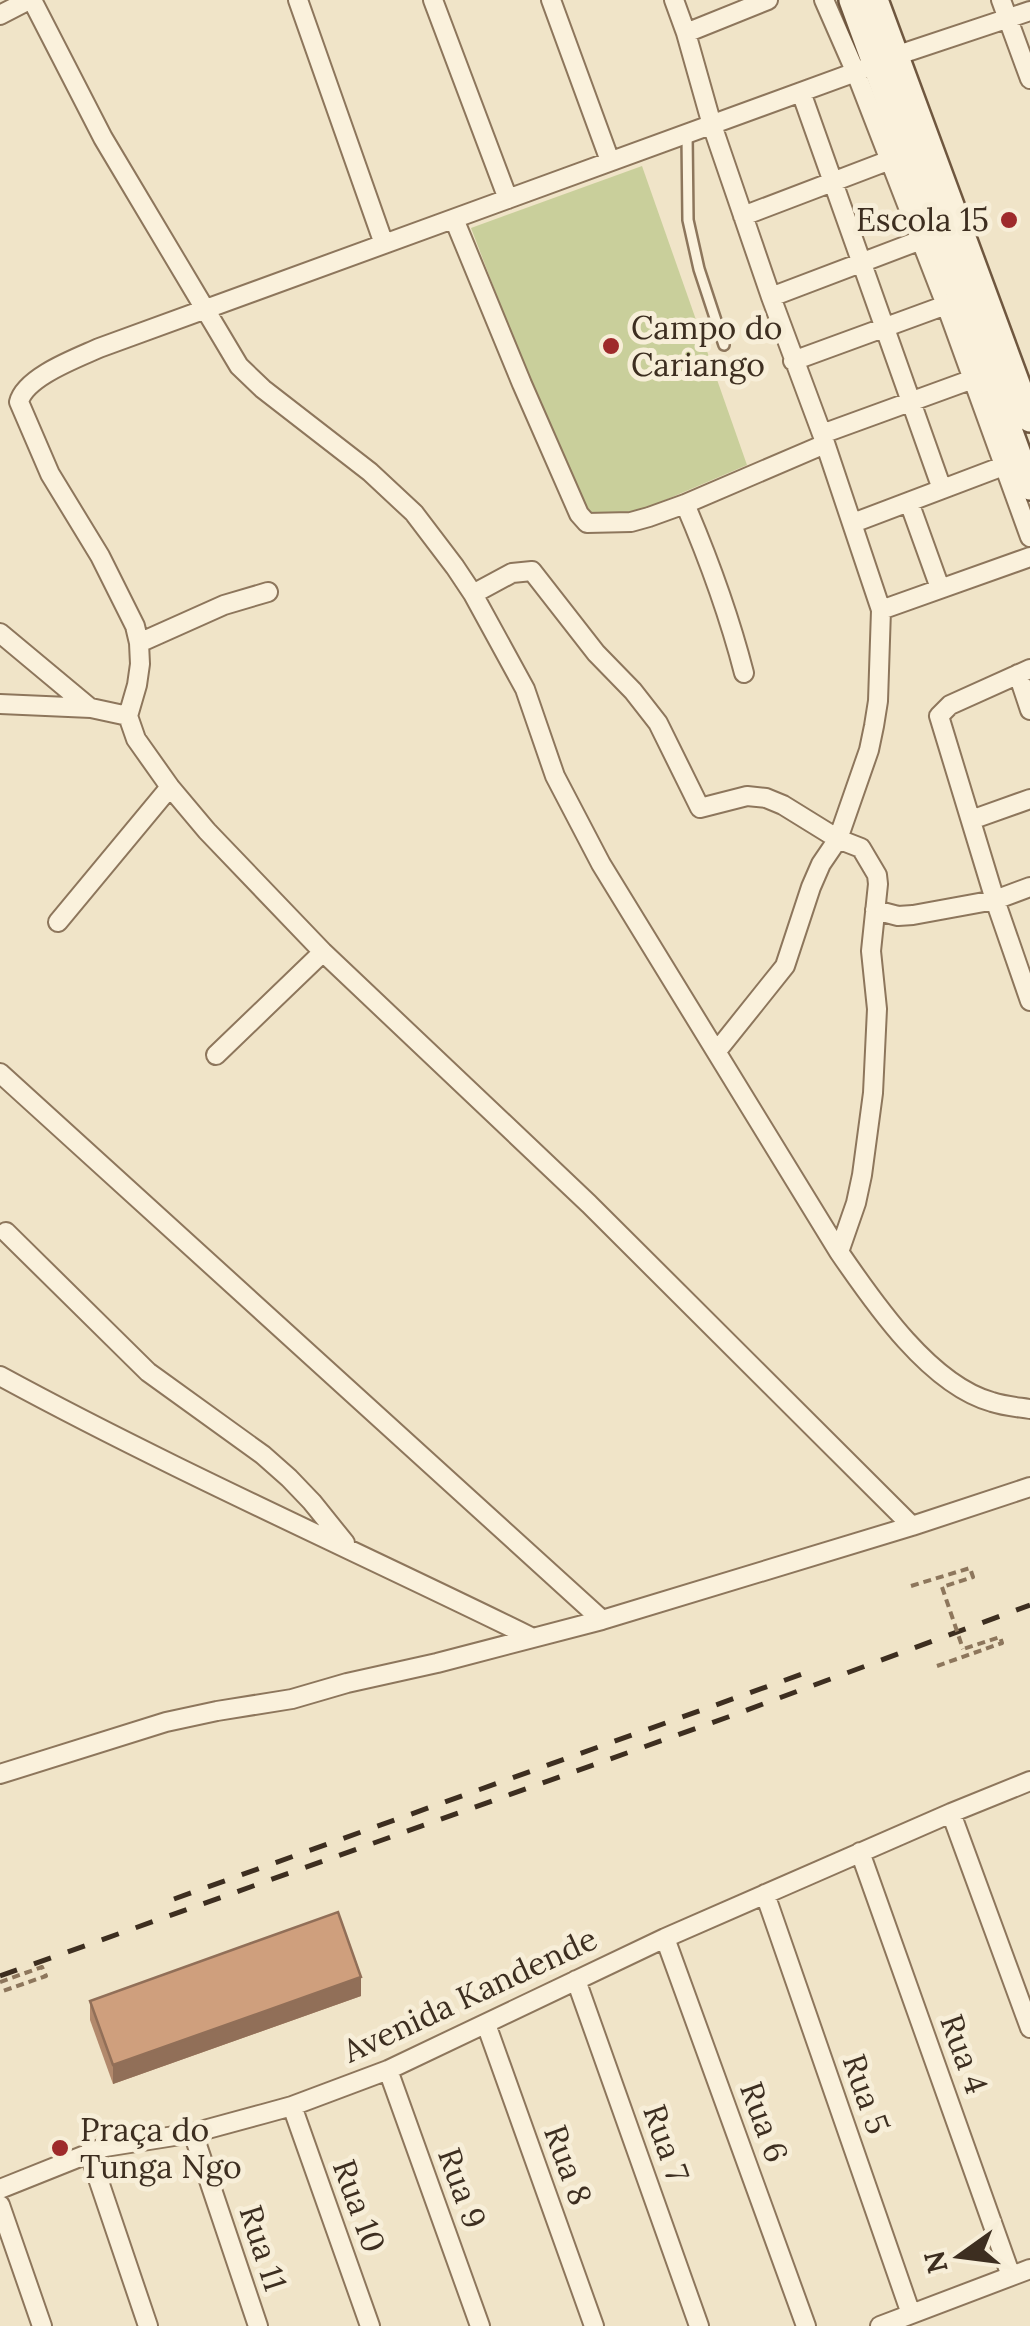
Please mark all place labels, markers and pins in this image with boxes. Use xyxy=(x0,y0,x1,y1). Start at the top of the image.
place label: Escola 15 xyxy=(856,199,989,240)
marker: Escola 15 xyxy=(998,209,1020,231)
place label: Campo do Cariango xyxy=(631,307,783,385)
marker: Campo do Cariango xyxy=(600,335,622,357)
place label: Praça do Tunga Ngo xyxy=(80,2109,242,2187)
marker: Praça do Tunga Ngo xyxy=(49,2137,71,2159)

